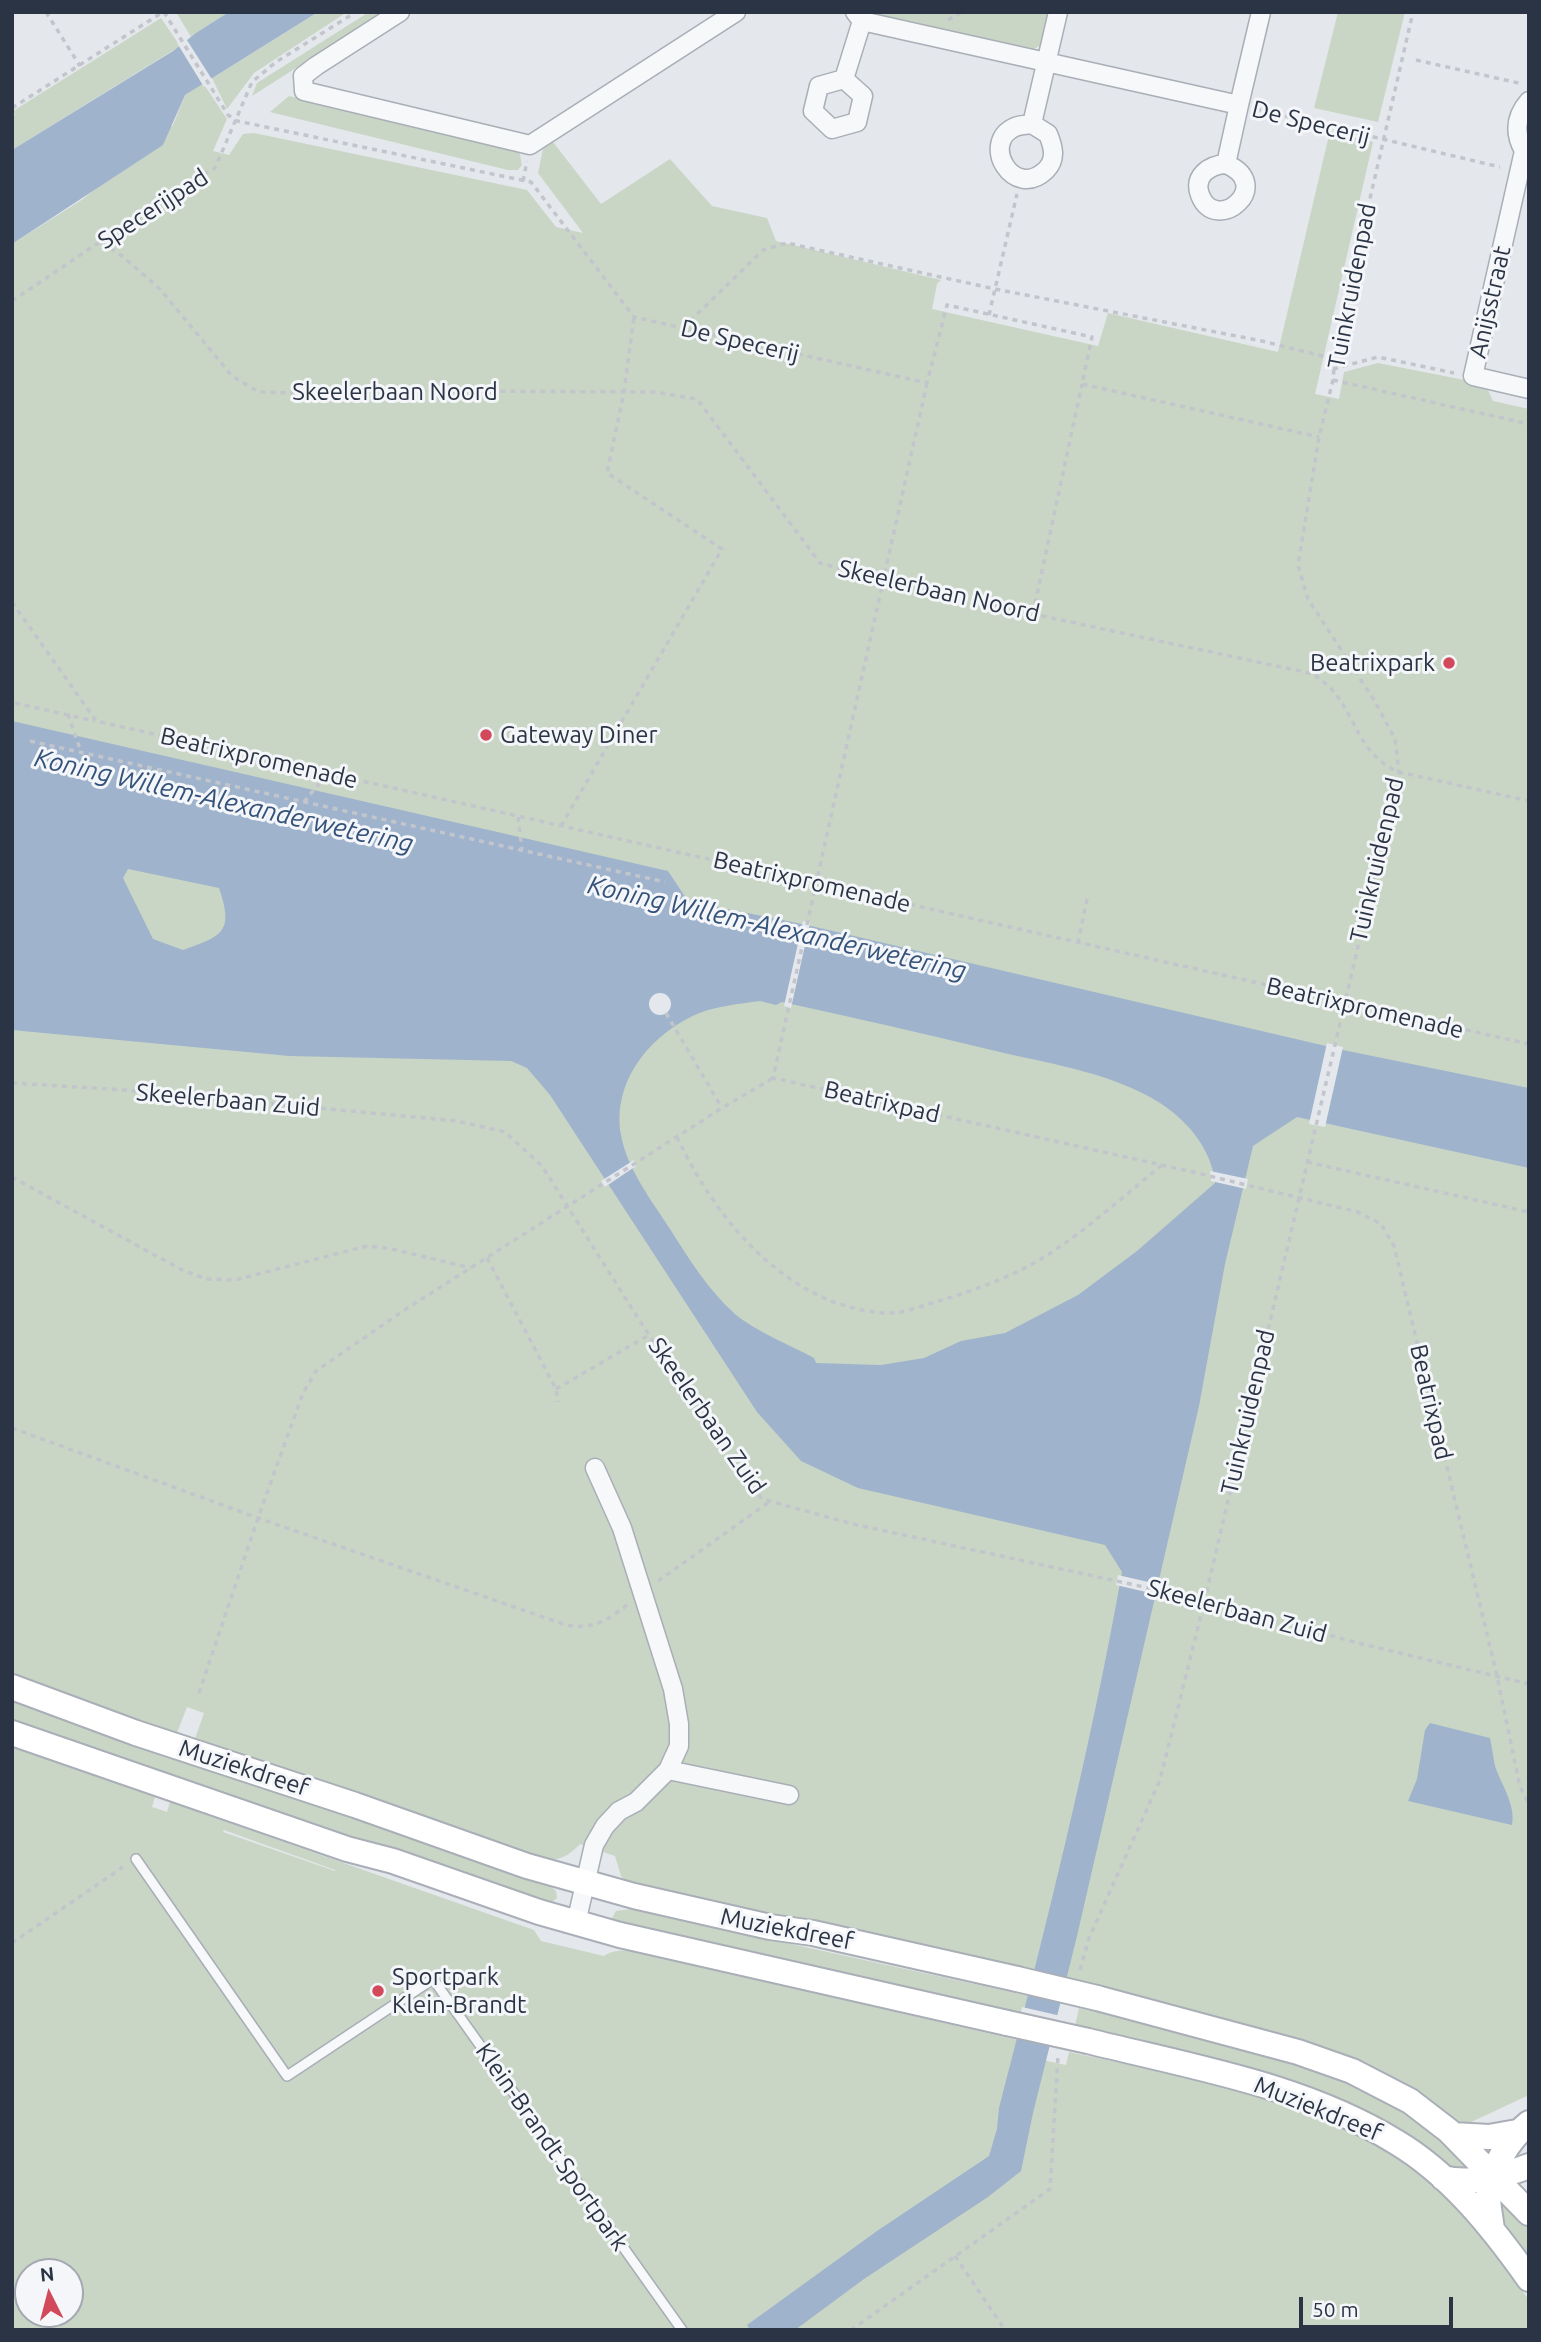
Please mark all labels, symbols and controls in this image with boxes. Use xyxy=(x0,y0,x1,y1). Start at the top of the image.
street label: De Specerij xyxy=(1249,94,1373,152)
street label: Specerijpad xyxy=(93,163,213,255)
street label: Tuinkruidenpad xyxy=(1322,201,1382,371)
street label: Anijsstraat xyxy=(1463,243,1517,361)
street label: De Specerij xyxy=(678,313,802,369)
street label: Skeelerbaan Noord xyxy=(292,378,498,406)
street label: Skeelerbaan Noord xyxy=(836,554,1042,628)
place label: Beatrixpark xyxy=(1310,649,1435,677)
marker: Beatrixpark xyxy=(1441,655,1457,671)
street label: Beatrixpromenade xyxy=(157,721,361,795)
place label: Gateway Diner xyxy=(500,721,658,749)
marker: Gateway Diner xyxy=(478,727,494,743)
water label: Koning Willem-Alexanderwetering xyxy=(32,742,416,860)
street label: Tuinkruidenpad xyxy=(1344,775,1410,945)
street label: Beatrixpromenade xyxy=(710,845,914,919)
water label: Koning Willem-Alexanderwetering xyxy=(585,869,969,987)
street label: Beatrixpromenade xyxy=(1263,971,1467,1045)
street label: Beatrixpad xyxy=(821,1075,943,1129)
street label: Skeelerbaan Zuid xyxy=(135,1078,321,1122)
street label: Tuinkruidenpad xyxy=(1215,1327,1281,1497)
street label: Skeelerbaan Zuid xyxy=(642,1332,772,1500)
street label: Beatrixpad xyxy=(1404,1341,1458,1463)
street label: Skeelerbaan Zuid xyxy=(1144,1573,1330,1649)
street label: Muziekdreef xyxy=(175,1733,313,1803)
street label: Muziekdreef xyxy=(718,1902,856,1956)
place label: Sportpark Klein-Brandt xyxy=(392,1963,526,2019)
marker: Sportpark Klein-Brandt xyxy=(370,1983,386,1999)
street label: Klein-Brandt Sportpark xyxy=(469,2038,635,2256)
street label: Muziekdreef xyxy=(1250,2070,1386,2148)
north arrow xyxy=(14,2258,84,2328)
text: N xyxy=(39,2262,55,2286)
scale bar xyxy=(1303,2282,1457,2326)
text: 50 m xyxy=(1312,2297,1359,2321)

